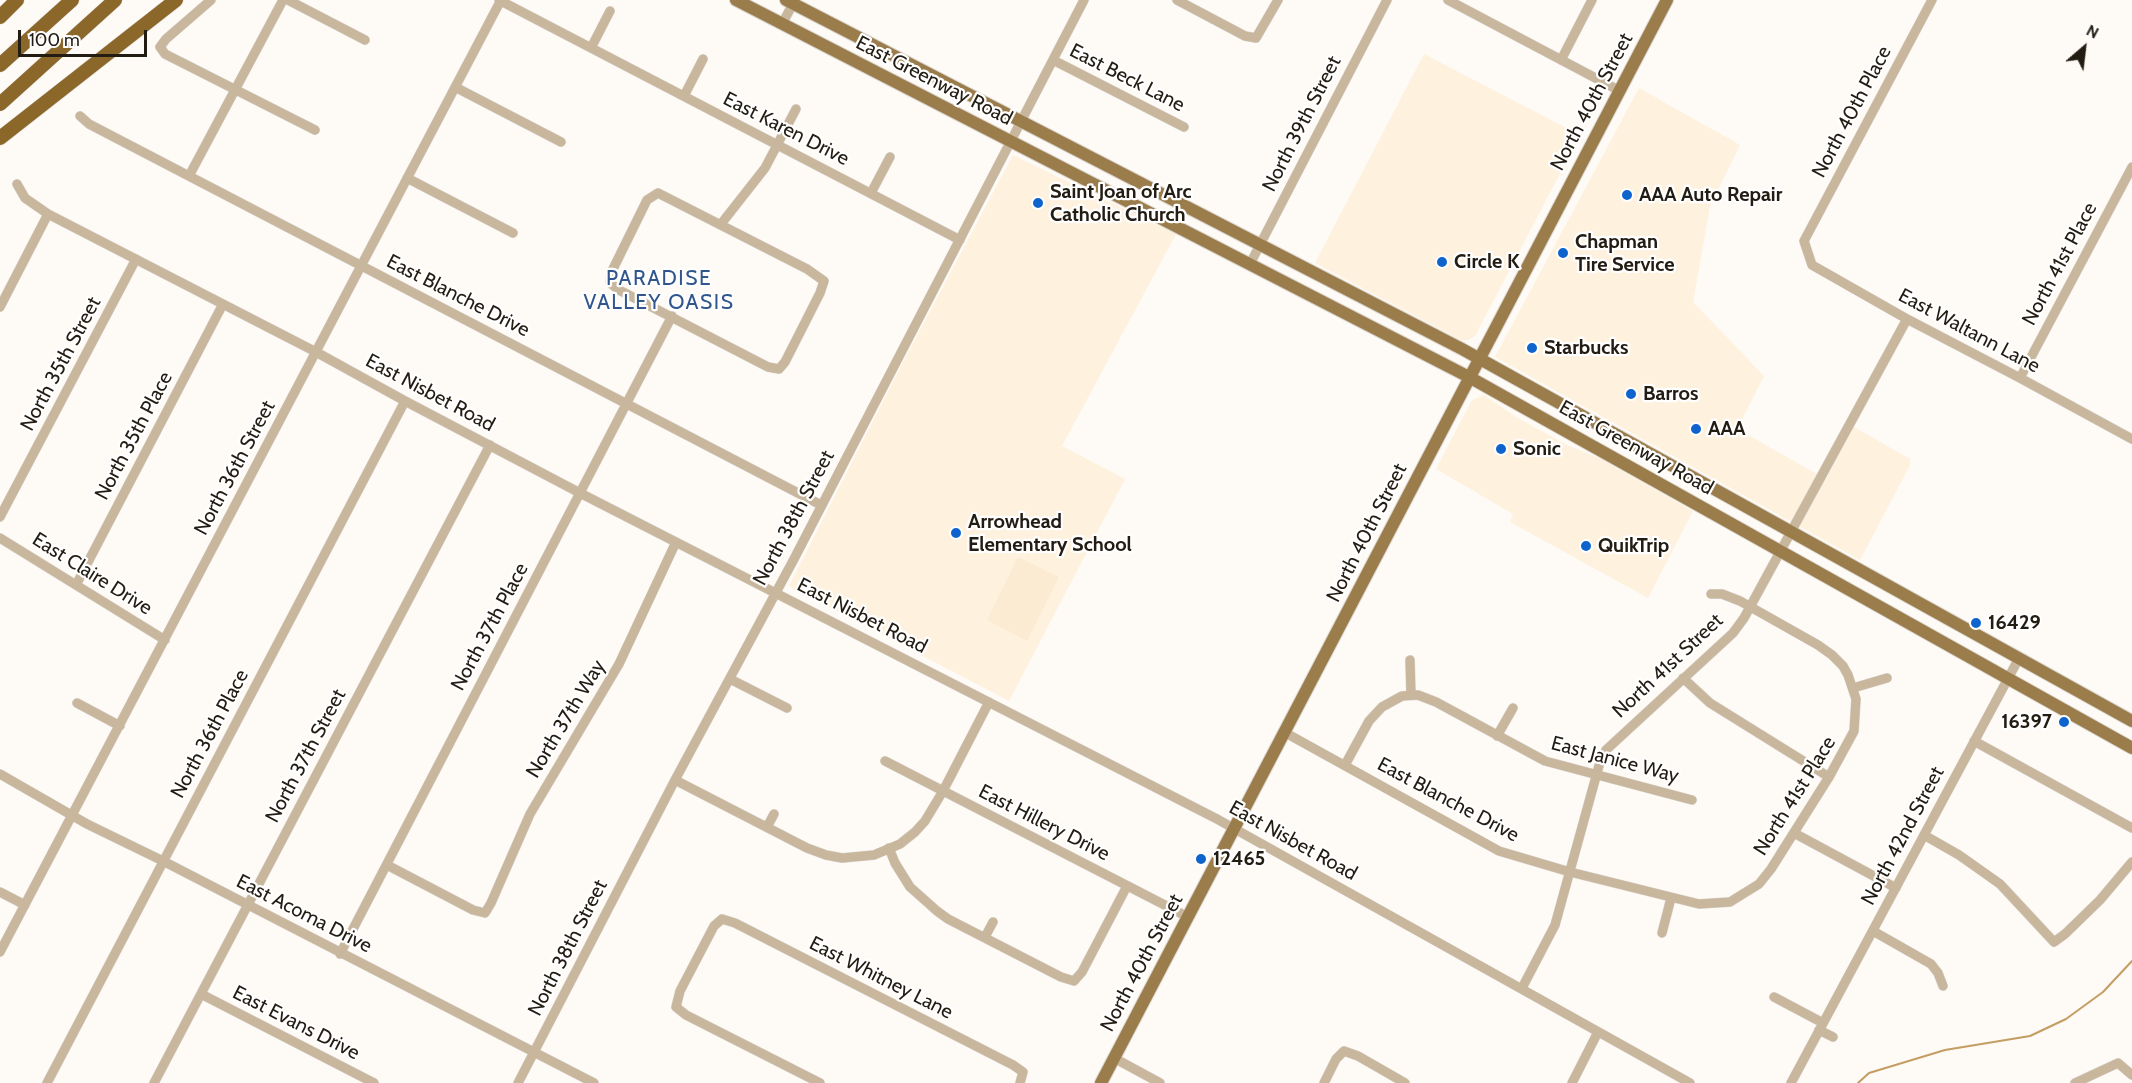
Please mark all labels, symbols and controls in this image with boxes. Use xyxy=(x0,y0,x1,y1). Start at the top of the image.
scale bar xyxy=(21,18,150,56)
north arrow xyxy=(2054,18,2114,78)
text: N xyxy=(2083,21,2102,43)
text: 100 m xyxy=(29,29,80,51)
street label: North 40th Street xyxy=(1546,29,1638,175)
street label: East Greenway Road xyxy=(852,31,1016,131)
street label: East Beck Lane xyxy=(1065,39,1189,117)
street label: North 40th Place xyxy=(1807,42,1897,182)
street label: North 39th Street xyxy=(1258,52,1346,196)
street label: East Karen Drive xyxy=(719,87,853,171)
place label: Saint Joan of Arc Catholic Church xyxy=(1050,180,1192,227)
place label: AAA Auto Repair xyxy=(1639,183,1782,207)
marker: AAA Auto Repair xyxy=(1620,188,1634,202)
marker: Saint Joan of Arc Catholic Church xyxy=(1031,196,1045,210)
street label: North 41st Place xyxy=(2018,198,2102,330)
place label: Chapman Tire Service xyxy=(1575,230,1674,277)
marker: Chapman Tire Service xyxy=(1556,246,1570,260)
street label: East Blanche Drive xyxy=(383,250,533,342)
place label: Circle K xyxy=(1454,250,1519,274)
marker: Circle K xyxy=(1435,255,1449,269)
district label: PARADISE VALLEY OASIS xyxy=(584,266,734,316)
street label: East Waltann Lane xyxy=(1894,284,2044,378)
street label: North 35th Street xyxy=(16,293,106,435)
place label: Starbucks xyxy=(1544,336,1629,360)
marker: Starbucks xyxy=(1525,341,1539,355)
street label: East Nisbet Road xyxy=(361,349,499,437)
street label: North 35th Place xyxy=(90,368,178,504)
place label: Barros xyxy=(1643,382,1698,406)
marker: Barros xyxy=(1624,387,1638,401)
street label: East Greenway Road xyxy=(1555,396,1717,500)
street label: North 36th Street xyxy=(189,397,281,539)
place label: AAA xyxy=(1708,417,1745,441)
marker: AAA xyxy=(1689,422,1703,436)
place label: Sonic xyxy=(1513,437,1561,461)
marker: Sonic xyxy=(1494,442,1508,456)
street label: North 38th Street xyxy=(748,446,840,590)
street label: North 40th Street xyxy=(1322,460,1412,606)
place label: Arrowhead Elementary School xyxy=(968,510,1132,557)
marker: Arrowhead Elementary School xyxy=(949,526,963,540)
street label: East Claire Drive xyxy=(28,528,156,620)
place label: QuikTrip xyxy=(1598,534,1669,558)
marker: QuikTrip xyxy=(1579,539,1593,553)
street label: North 37th Place xyxy=(446,559,534,695)
street label: East Nisbet Road xyxy=(793,573,931,659)
street label: North 41st Street xyxy=(1608,609,1728,723)
place label: 16429 xyxy=(1988,611,2041,635)
marker: 16429 xyxy=(1969,616,1983,630)
street label: North 37th Way xyxy=(521,656,611,782)
street label: North 36th Place xyxy=(166,666,254,802)
street label: North 37th Street xyxy=(261,685,351,827)
place label: 16397 xyxy=(2001,710,2052,734)
marker: 16397 xyxy=(2057,715,2071,729)
street label: East Janice Way xyxy=(1549,731,1681,789)
street label: North 41st Place xyxy=(1749,732,1841,860)
street label: East Blanche Drive xyxy=(1373,753,1523,847)
street label: North 42nd Street xyxy=(1856,763,1950,909)
street label: East Hillery Drive xyxy=(975,780,1113,866)
street label: East Nisbet Road xyxy=(1225,796,1361,886)
place label: 12465 xyxy=(1213,847,1265,871)
marker: 12465 xyxy=(1194,852,1208,866)
street label: East Acoma Drive xyxy=(232,870,376,958)
street label: North 38th Street xyxy=(523,876,613,1020)
street label: North 40th Street xyxy=(1096,890,1188,1036)
street label: East Whitney Lane xyxy=(805,931,957,1025)
street label: East Evans Drive xyxy=(229,981,363,1065)

